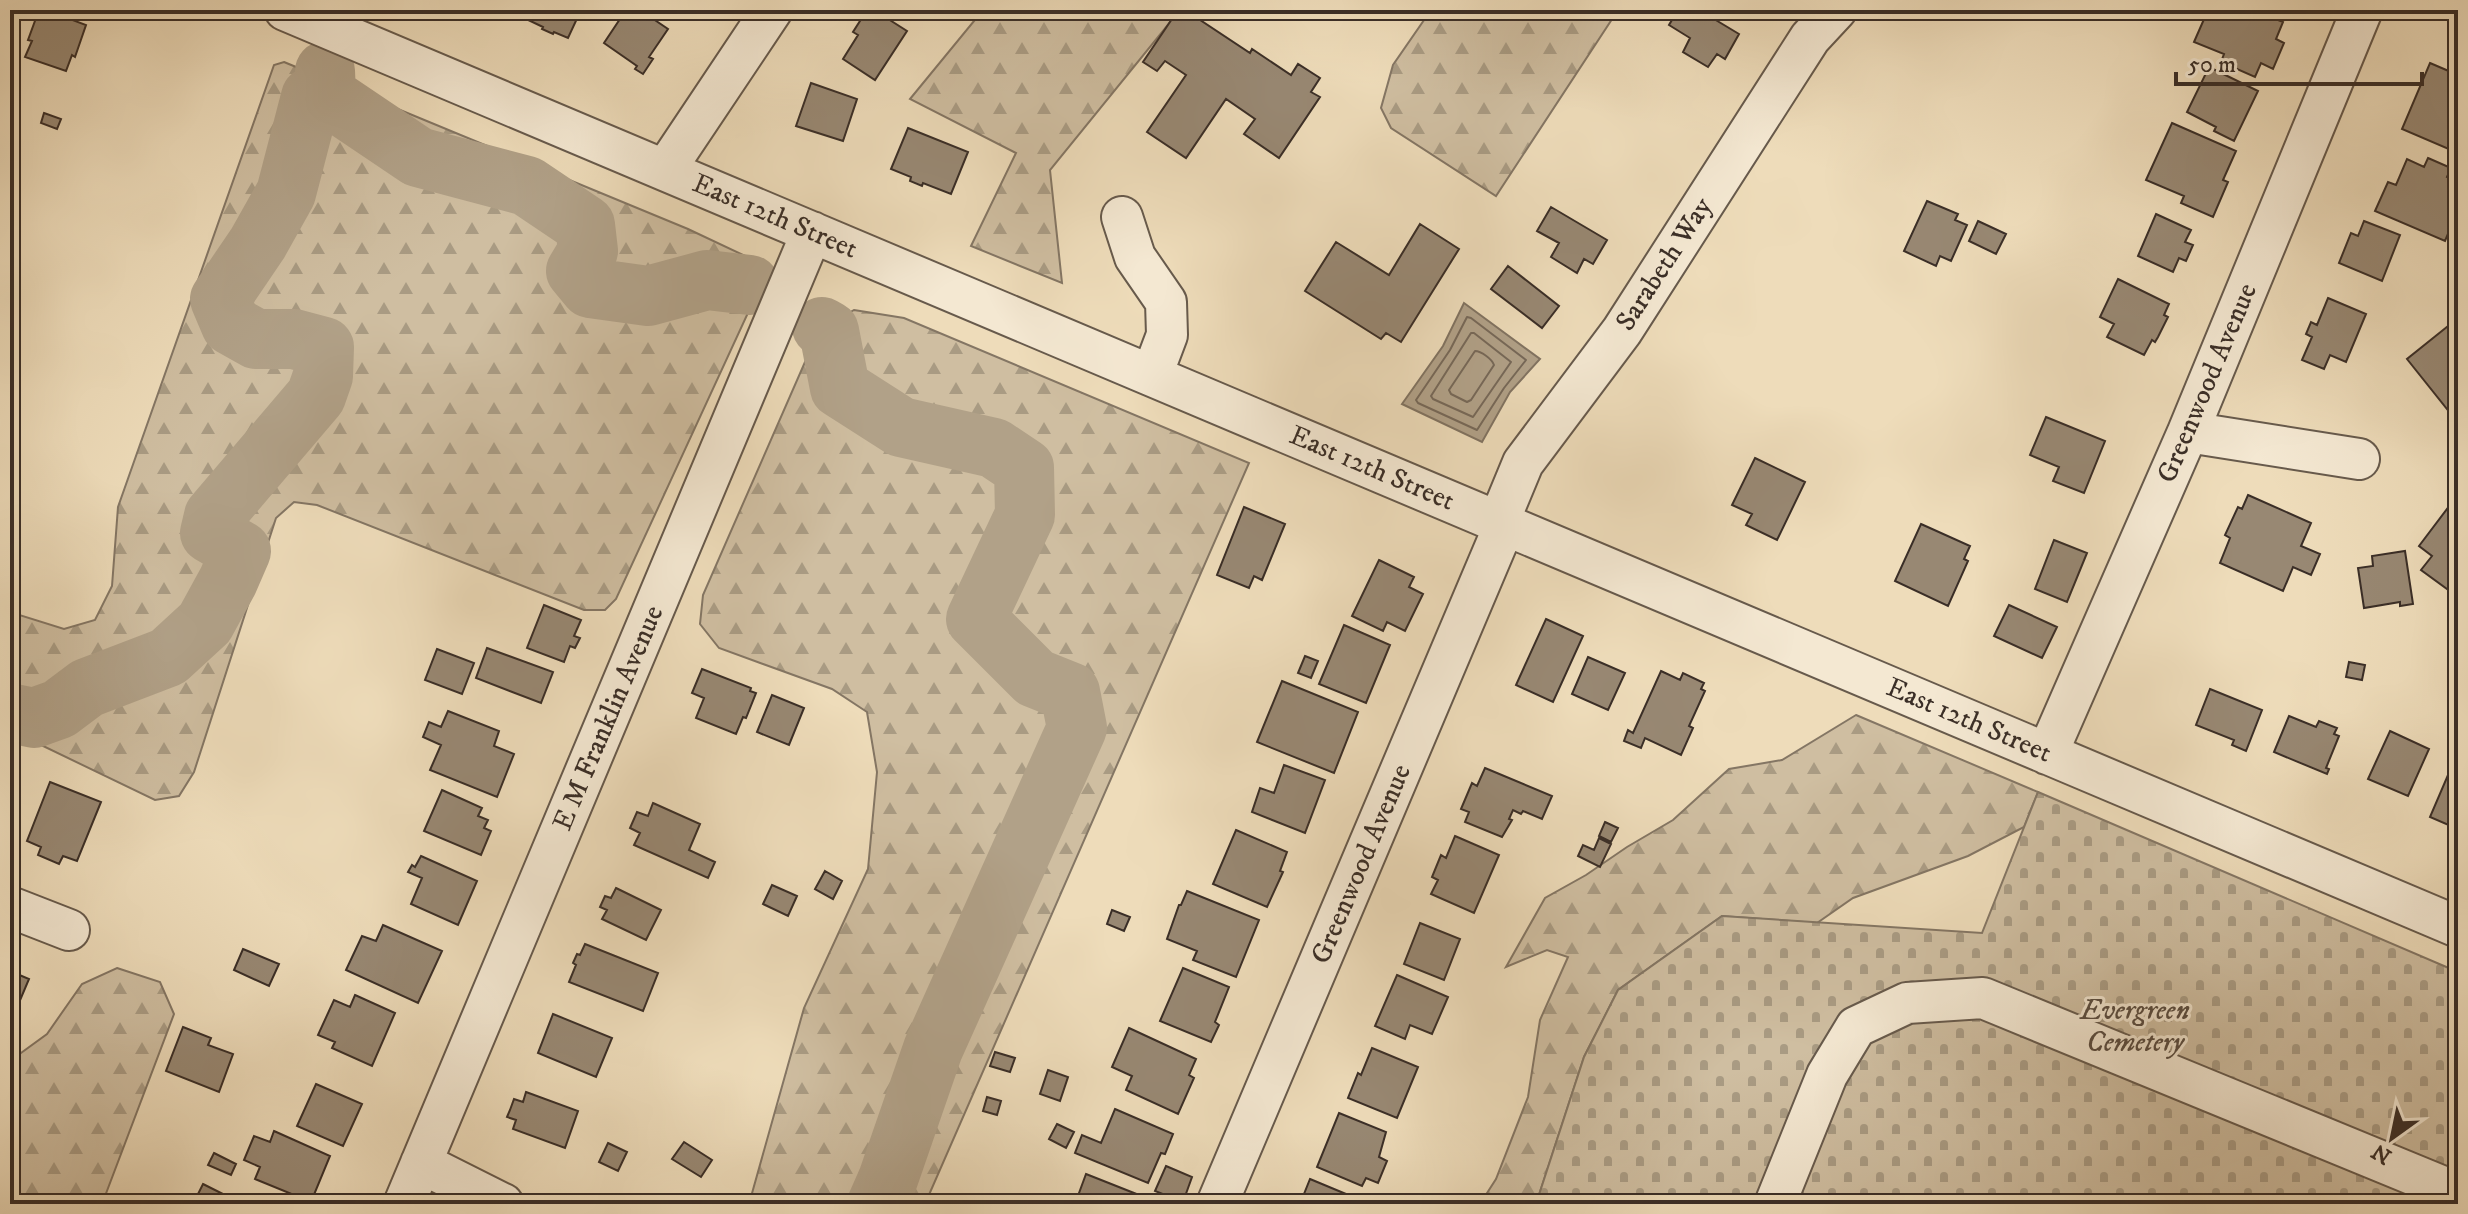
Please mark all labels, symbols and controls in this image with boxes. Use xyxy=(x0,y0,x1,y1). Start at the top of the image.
scale bar xyxy=(2176,36,2422,86)
text: 50 m xyxy=(2188,50,2236,80)
street label: East 12th Street xyxy=(687,166,863,266)
street label: Sarabeth Way xyxy=(1608,190,1721,337)
street label: Greenwood Avenue xyxy=(2149,278,2265,488)
street label: East 12th Street xyxy=(1284,418,1460,518)
street label: E M Franklin Avenue xyxy=(545,600,671,836)
street label: East 12th Street xyxy=(1881,670,2057,770)
street label: Greenwood Avenue xyxy=(1303,759,1419,969)
park label: Evergreen Cemetery xyxy=(2078,993,2190,1060)
north arrow xyxy=(2352,1098,2432,1178)
text: N xyxy=(2367,1137,2397,1170)

